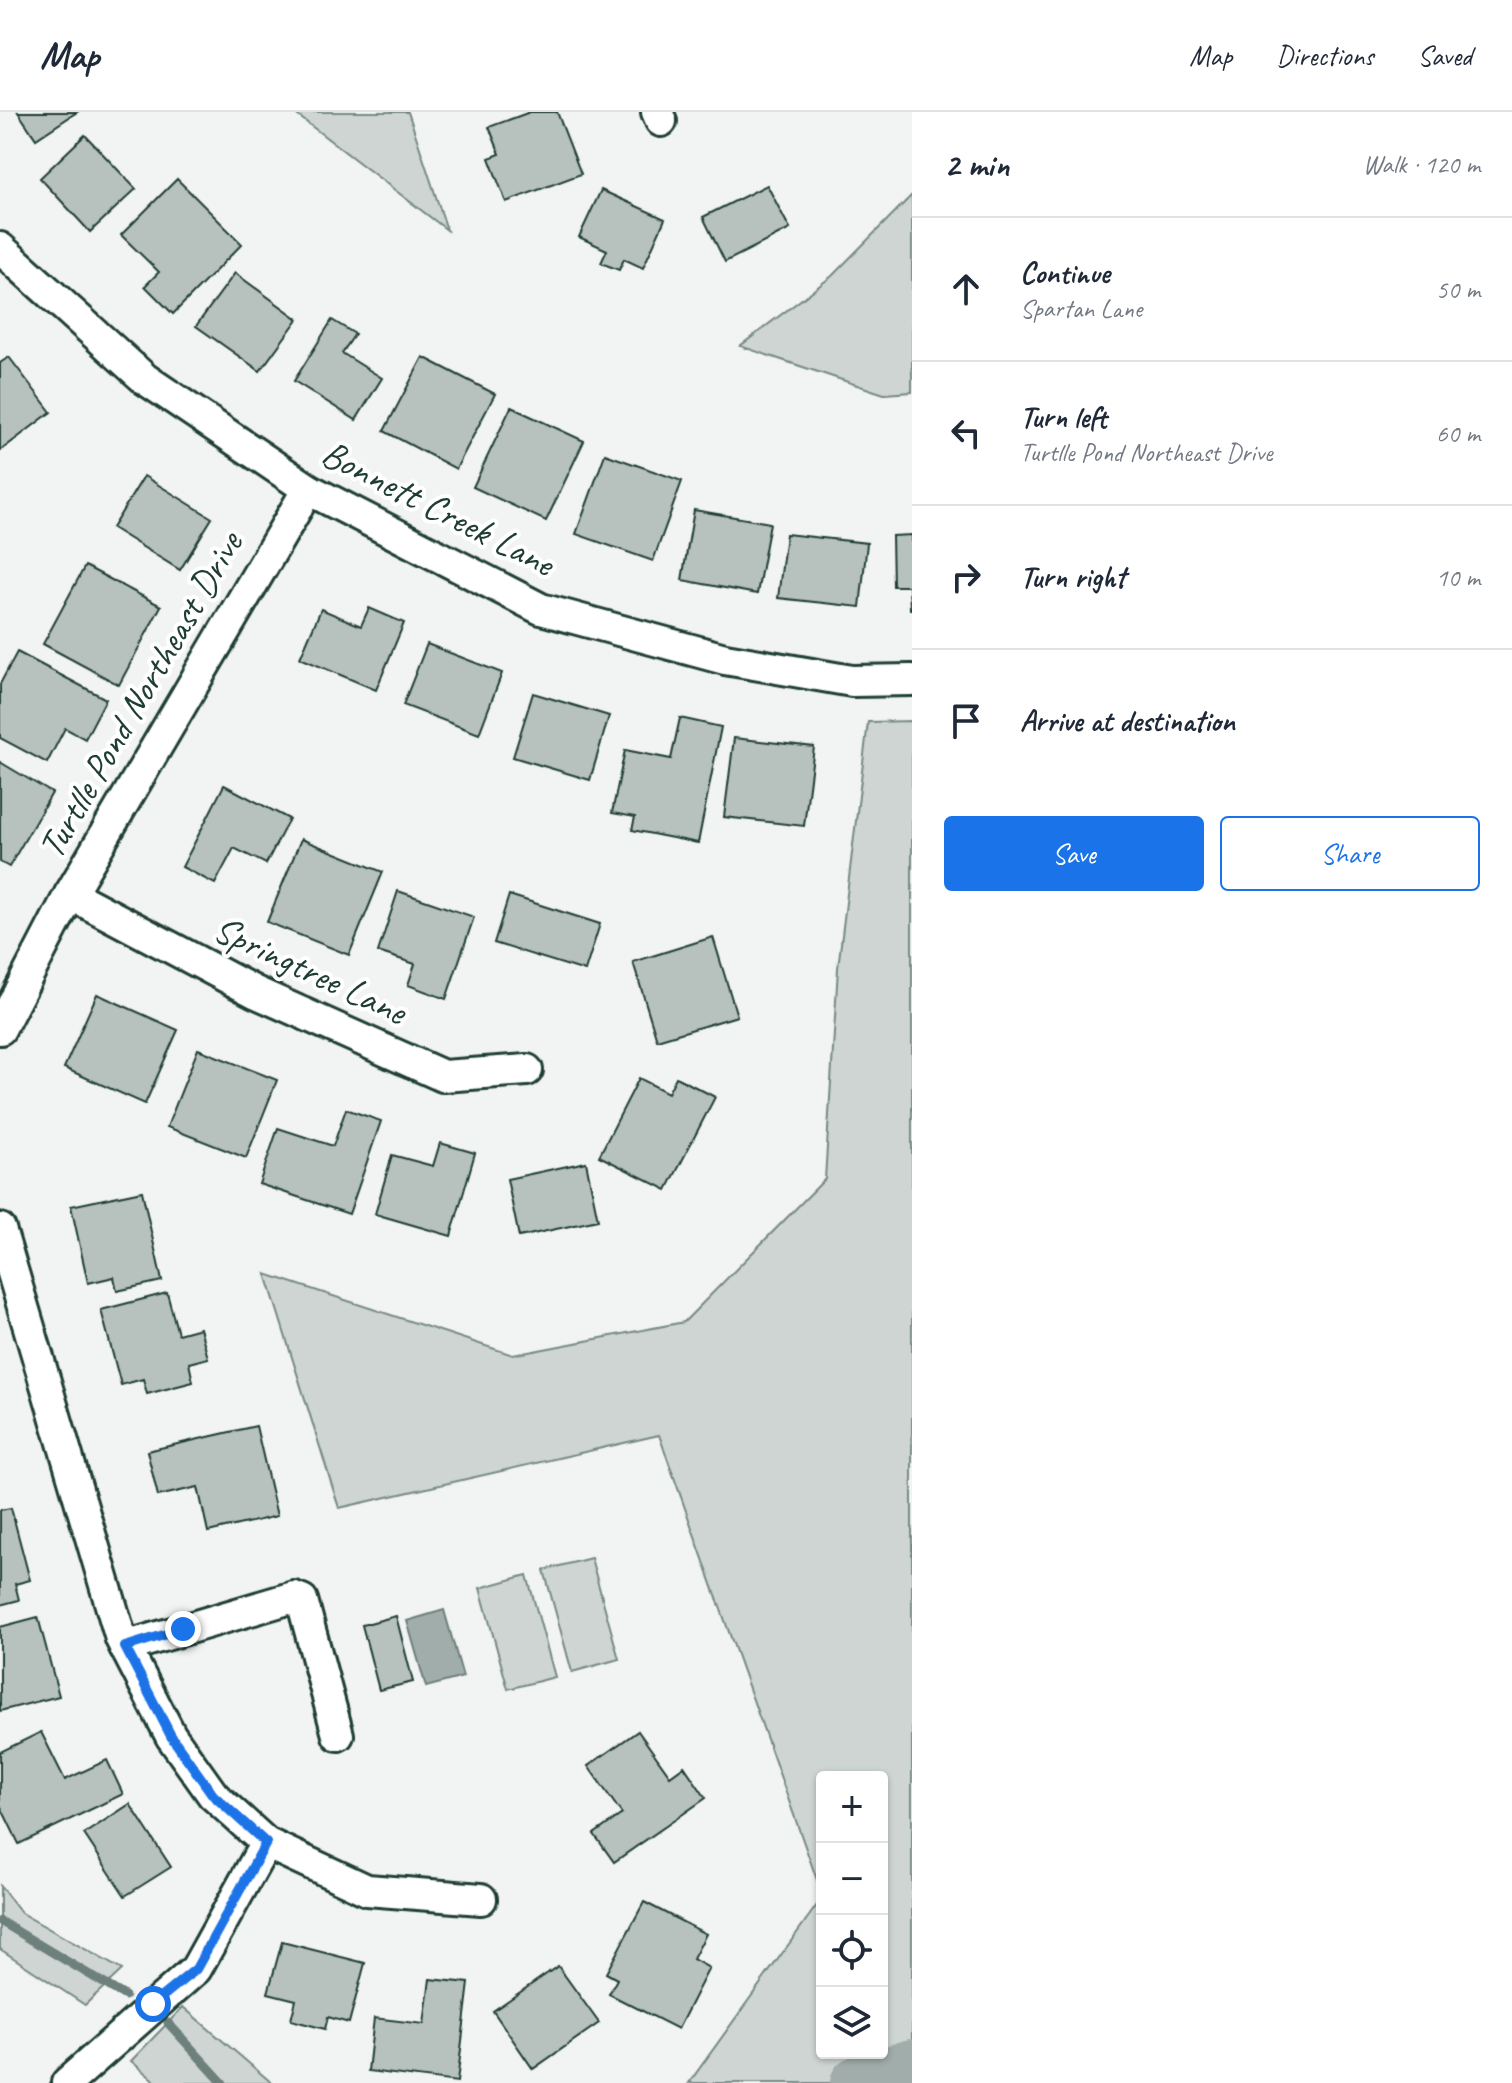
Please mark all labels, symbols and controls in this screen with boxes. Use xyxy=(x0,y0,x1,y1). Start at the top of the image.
text: Map xyxy=(40,32,99,79)
text: Map xyxy=(1189,38,1232,73)
text: Directions xyxy=(1276,38,1374,73)
text: Saved xyxy=(1418,38,1472,73)
text: 2 min xyxy=(944,143,1009,186)
text: Walk · 120 m xyxy=(1363,148,1480,181)
text: Continue xyxy=(1020,254,1110,292)
icon: ahead xyxy=(944,267,988,311)
text: 50 m xyxy=(1436,273,1480,306)
text: Spartan Lane xyxy=(1020,292,1142,325)
text: Turn left xyxy=(1020,398,1107,436)
icon: left xyxy=(944,411,988,455)
text: 60 m xyxy=(1436,417,1480,450)
street label: Bonnett Creek Lane xyxy=(314,429,564,588)
text: Turtlle Pond Northeast Drive xyxy=(1020,436,1272,469)
street label: Turtlle Pond Northeast Drive xyxy=(27,521,254,867)
icon: right xyxy=(944,555,988,599)
text: Turn right xyxy=(1020,558,1125,596)
text: 10 m xyxy=(1436,561,1480,594)
icon: arrive xyxy=(944,699,988,743)
text: Arrive at destination xyxy=(1020,702,1235,740)
button: Save xyxy=(944,816,1204,891)
button: Share xyxy=(1220,816,1480,891)
street label: Springtree Lane xyxy=(206,905,416,1036)
route end xyxy=(165,1611,201,1647)
map controls xyxy=(816,1771,888,2059)
button: + xyxy=(816,1771,888,1843)
button: − xyxy=(816,1843,888,1915)
button: locate xyxy=(816,1915,888,1987)
route start xyxy=(135,1986,171,2022)
button: layers xyxy=(816,1987,888,2059)

